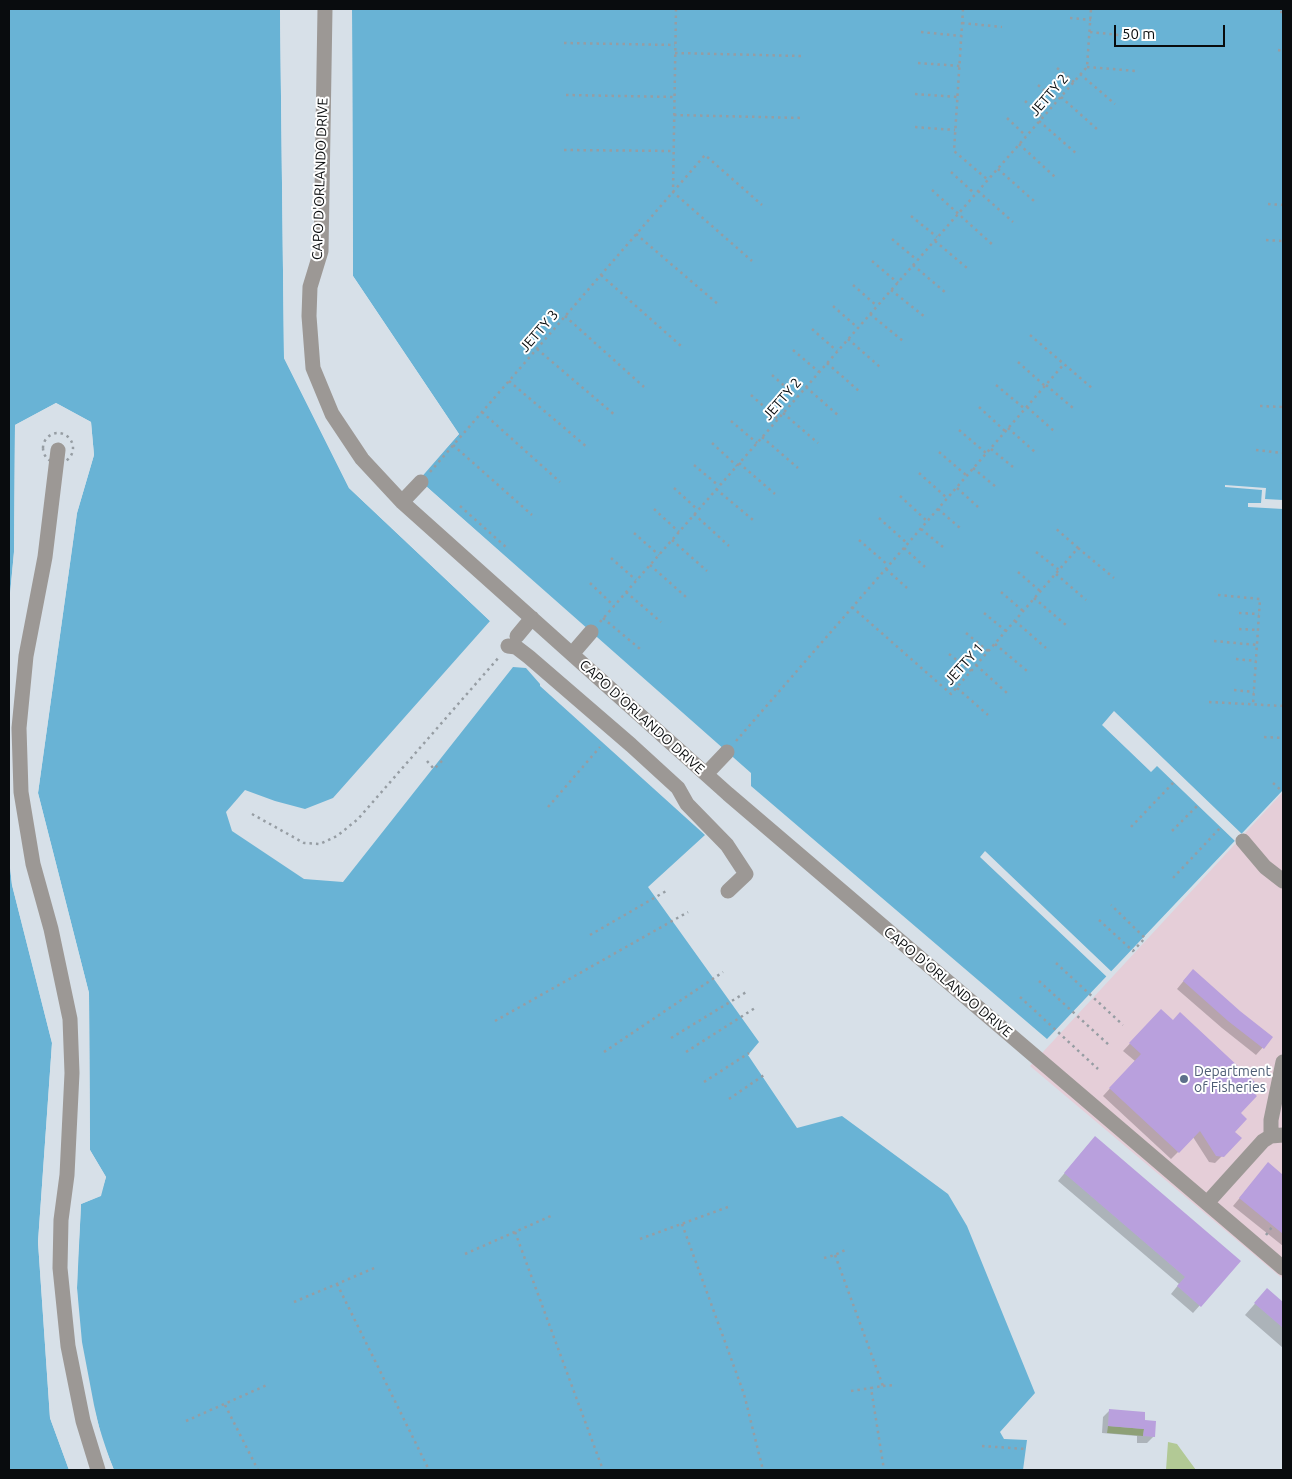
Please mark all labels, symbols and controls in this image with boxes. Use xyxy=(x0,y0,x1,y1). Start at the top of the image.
scale bar xyxy=(1117,15,1228,47)
text: 50 m xyxy=(1122,25,1155,42)
street label: JETTY 2 xyxy=(1026,71,1072,119)
street label: CAPO D'ORLANDO DRIVE xyxy=(309,98,331,260)
street label: JETTY 3 xyxy=(516,307,562,355)
street label: JETTY 2 xyxy=(759,375,805,423)
street label: JETTY 1 xyxy=(941,640,987,688)
street label: CAPO D'ORLANDO DRIVE xyxy=(576,656,708,778)
street label: CAPO D'ORLANDO DRIVE xyxy=(880,923,1016,1041)
place label: Department of Fisheries xyxy=(1194,1063,1271,1096)
marker: Department of Fisheries xyxy=(1178,1073,1190,1085)

